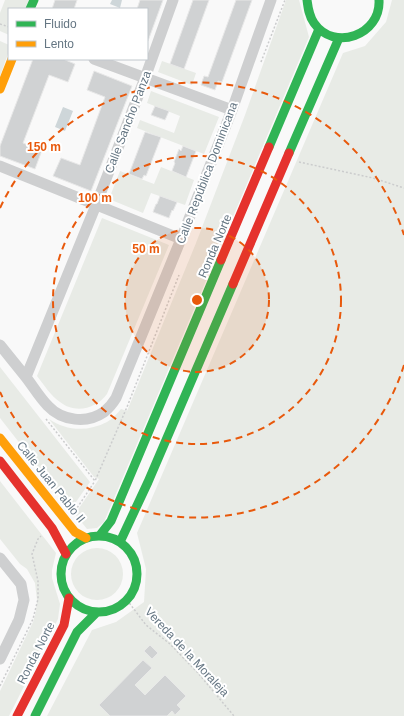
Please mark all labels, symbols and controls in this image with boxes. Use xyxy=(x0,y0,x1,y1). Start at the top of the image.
legend xyxy=(8,8,148,60)
text: Fluido xyxy=(44,17,77,31)
text: Lento xyxy=(44,37,74,51)
street label: Calle Sancho Panza xyxy=(102,68,154,175)
street label: Calle República Dominicana xyxy=(173,100,241,246)
text: 150 m xyxy=(27,140,61,154)
text: 100 m xyxy=(78,191,112,205)
street label: Ronda Norte xyxy=(195,212,235,280)
text: 50 m xyxy=(132,242,160,256)
centre of rings xyxy=(190,293,204,307)
street label: Calle Juan Pablo II xyxy=(14,438,88,526)
street label: Vereda de la Moraleja xyxy=(142,605,232,700)
street label: Ronda Norte xyxy=(14,619,58,686)

